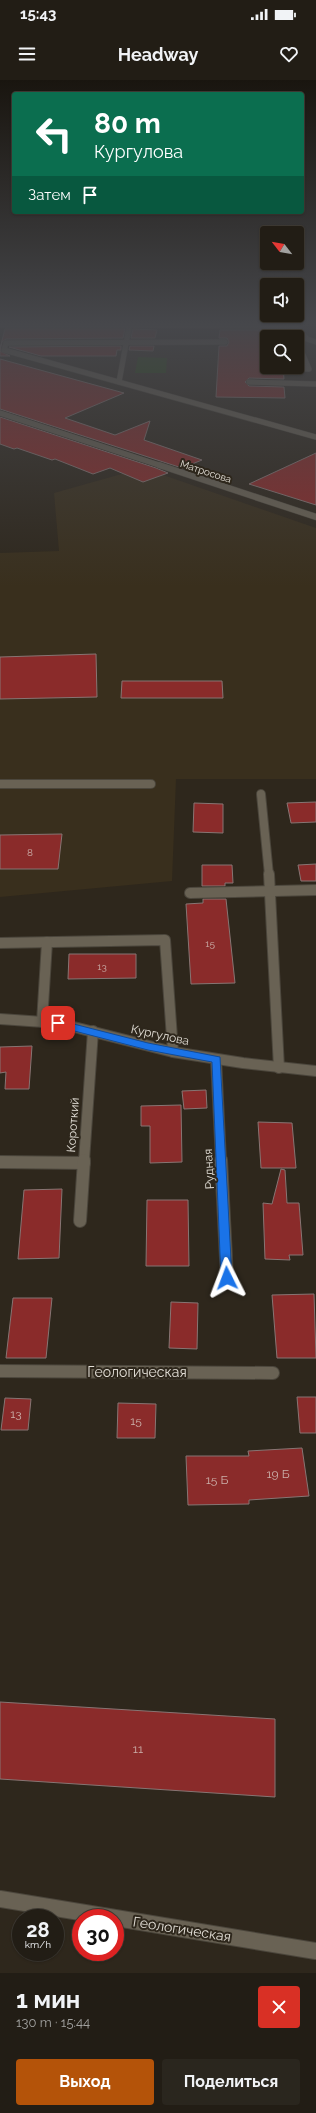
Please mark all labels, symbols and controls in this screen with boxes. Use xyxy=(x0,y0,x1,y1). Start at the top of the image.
text: 15:43 xyxy=(20,5,56,23)
icon: menu xyxy=(16,43,38,65)
icon: heart xyxy=(278,43,300,65)
text: Headway xyxy=(118,44,198,65)
text: 80 m xyxy=(94,107,161,140)
icon: left xyxy=(28,108,80,160)
text: Кургулова xyxy=(94,141,183,162)
icon: arrive xyxy=(79,184,101,206)
text: Затем xyxy=(28,186,71,204)
north arrow xyxy=(260,226,304,270)
map controls xyxy=(260,226,304,374)
button: sound xyxy=(260,278,304,322)
button: search xyxy=(260,330,304,374)
street label: Матросова xyxy=(179,458,233,485)
house number: 8 xyxy=(27,847,33,858)
house number: 15 xyxy=(205,938,215,949)
house number: 13 xyxy=(97,961,107,972)
pin xyxy=(41,1006,75,1040)
icon: arrive xyxy=(47,1012,69,1034)
street label: Кургулова xyxy=(129,1022,191,1048)
street label: Короткий xyxy=(64,1097,82,1153)
street label: Рудная xyxy=(201,1148,217,1190)
position arrow xyxy=(206,1257,248,1299)
street label: Геологическая xyxy=(87,1364,187,1380)
house number: 13 xyxy=(10,1407,22,1421)
house number: 15 xyxy=(130,1414,142,1428)
house number: 19 Б xyxy=(266,1467,290,1481)
house number: 15 Б xyxy=(206,1473,228,1487)
house number: 11 xyxy=(133,1742,143,1756)
speed limit sign: 30 xyxy=(72,1909,124,1961)
street label: Геологическая xyxy=(132,1913,232,1945)
text: 28 xyxy=(26,1918,50,1942)
text: km/h xyxy=(25,1939,51,1950)
text: 1 мин xyxy=(16,1985,80,2014)
button: close xyxy=(258,1986,300,2028)
text: 130 m · 15:44 xyxy=(16,2015,90,2030)
button: Выход xyxy=(16,2059,154,2105)
button: Поделиться xyxy=(162,2059,300,2105)

